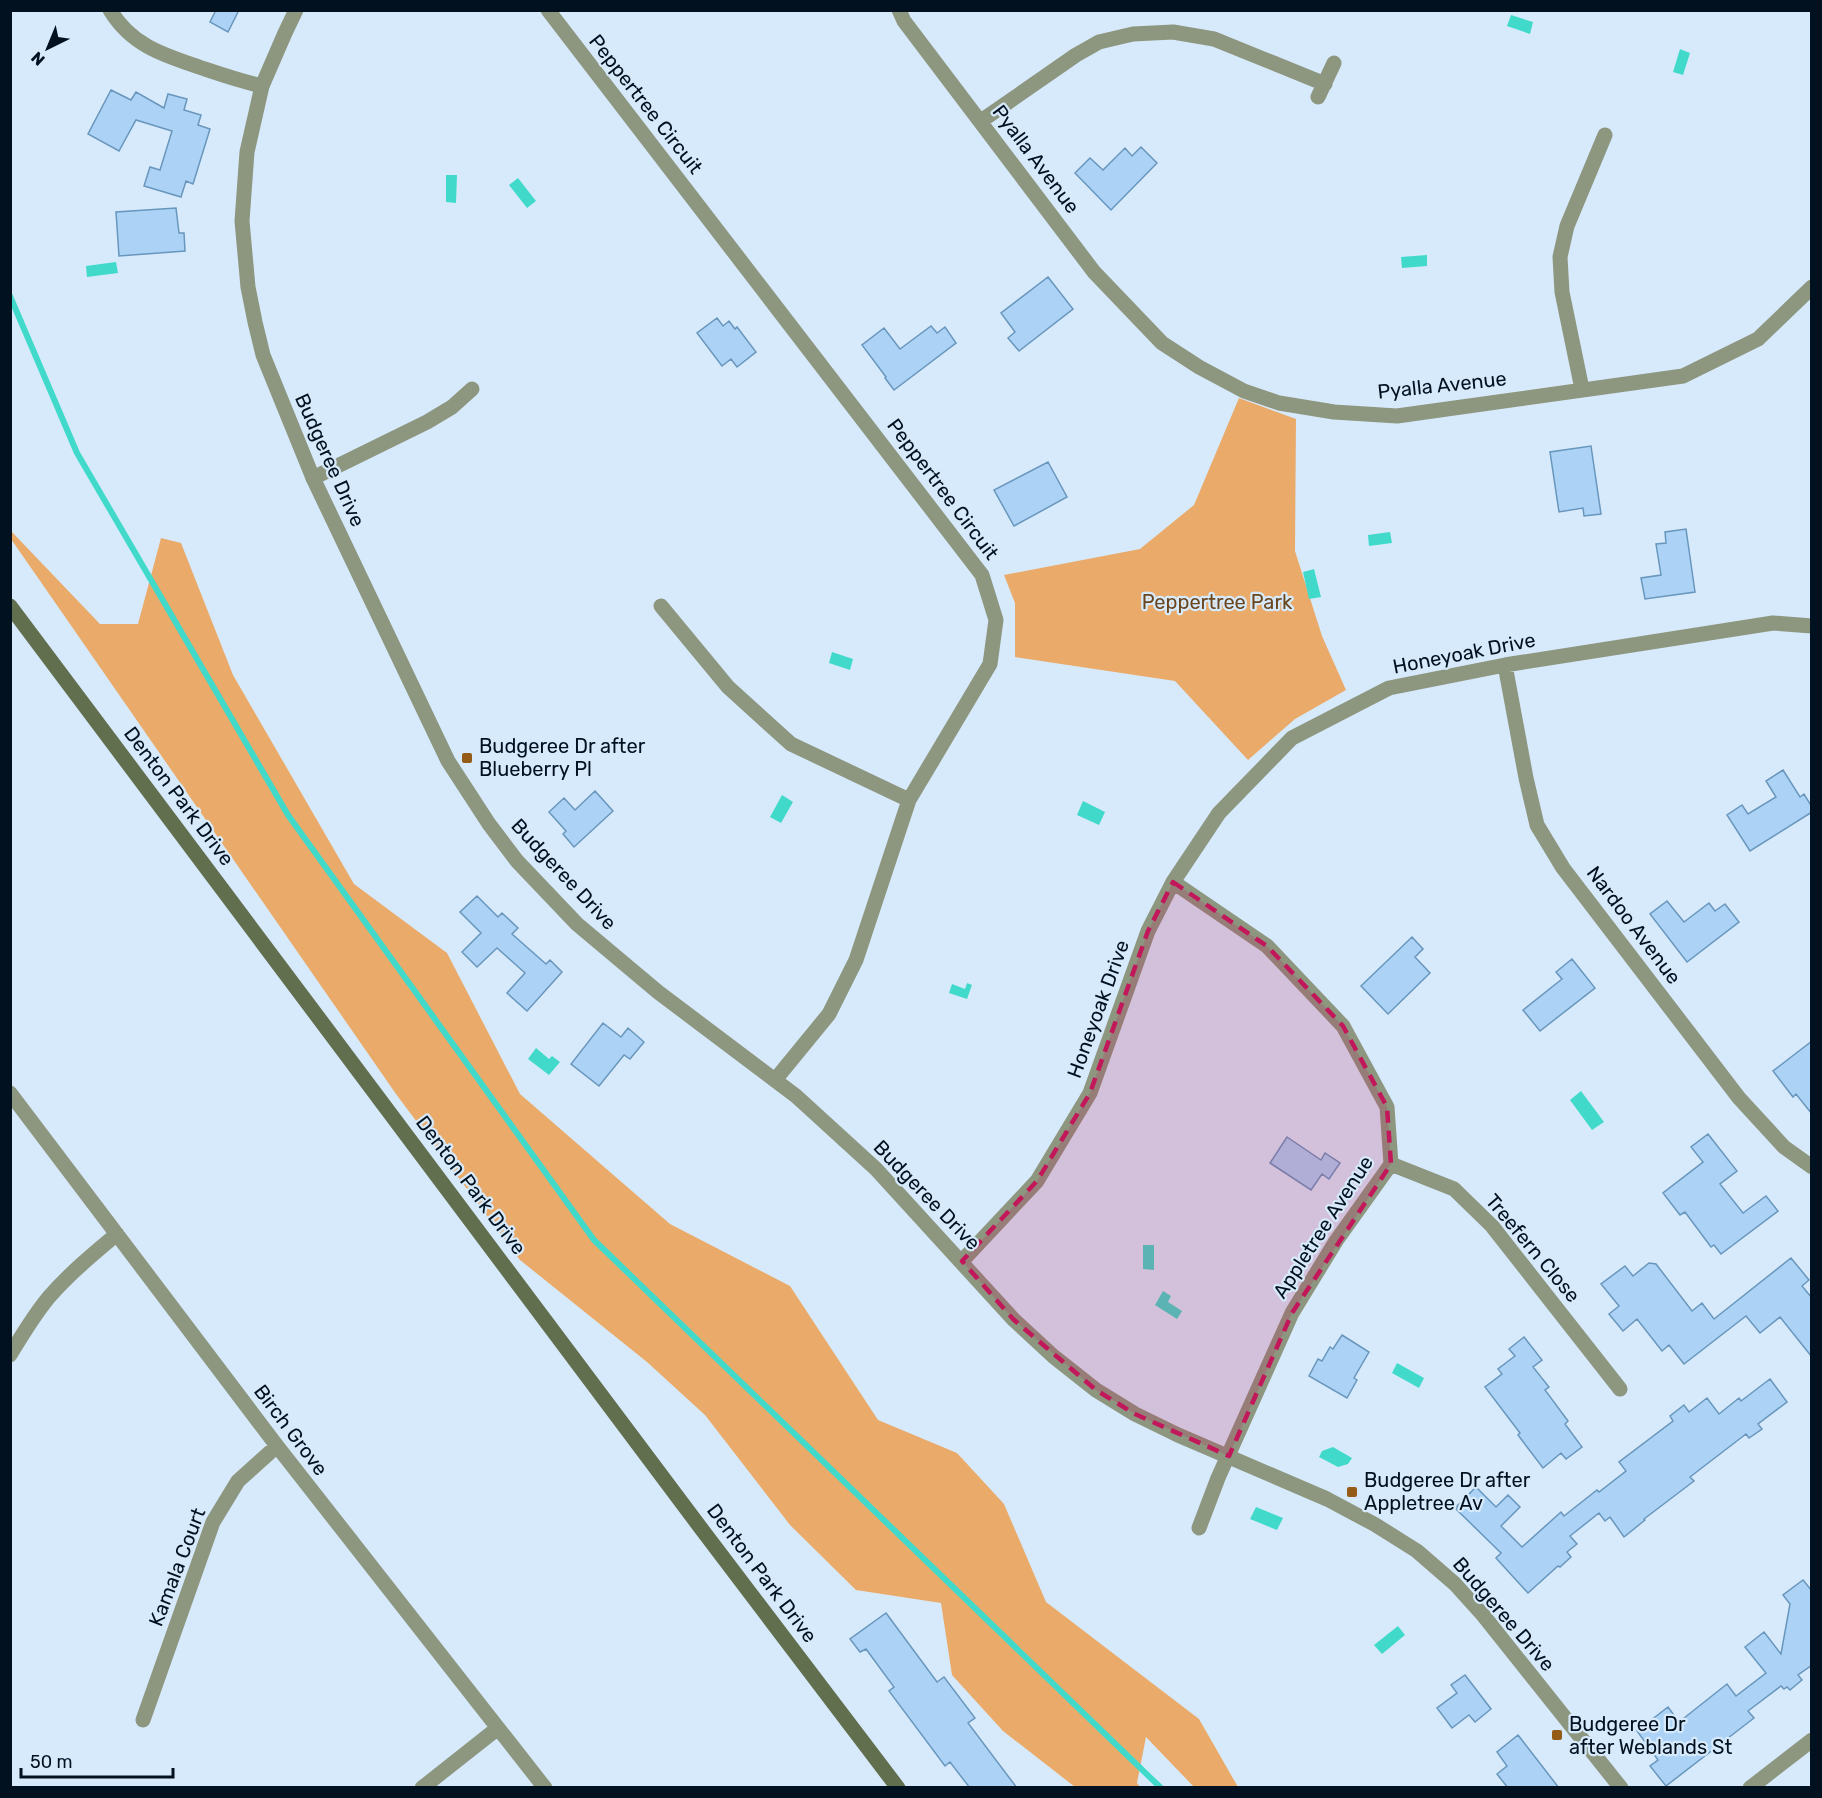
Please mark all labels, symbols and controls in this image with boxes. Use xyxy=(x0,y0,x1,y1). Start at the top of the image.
north arrow xyxy=(18,18,78,78)
street label: Peppertree Circuit xyxy=(584,29,708,179)
text: N xyxy=(27,48,49,69)
street label: Pyalla Avenue xyxy=(987,100,1085,218)
street label: Pyalla Avenue xyxy=(1376,366,1508,404)
street label: Budgeree Drive xyxy=(290,390,370,530)
street label: Peppertree Circuit xyxy=(882,414,1004,564)
park label: Peppertree Park xyxy=(1142,590,1293,614)
street label: Honeyoak Drive xyxy=(1391,627,1537,679)
street label: Denton Park Drive xyxy=(119,722,239,870)
place label: Budgeree Dr after Blueberry Pl xyxy=(479,734,646,781)
marker: Budgeree Dr after Blueberry Pl xyxy=(460,751,474,765)
street label: Budgeree Drive xyxy=(506,813,622,935)
street label: Nardoo Avenue xyxy=(1582,861,1686,989)
street label: Honeyoak Drive xyxy=(1062,937,1134,1081)
street label: Denton Park Drive xyxy=(411,1111,531,1259)
street label: Budgeree Drive xyxy=(869,1135,985,1255)
street label: Appletree Avenue xyxy=(1268,1151,1378,1303)
street label: Treefern Close xyxy=(1481,1189,1585,1307)
street label: Birch Grove xyxy=(249,1380,333,1480)
place label: Budgeree Dr after Appletree Av xyxy=(1364,1468,1531,1515)
marker: Budgeree Dr after Appletree Av xyxy=(1345,1485,1359,1499)
street label: Denton Park Drive xyxy=(702,1499,822,1647)
street label: Kamala Court xyxy=(143,1504,211,1630)
street label: Budgeree Drive xyxy=(1448,1552,1560,1676)
place label: Budgeree Dr after Weblands St xyxy=(1569,1712,1733,1759)
marker: Budgeree Dr after Weblands St xyxy=(1550,1728,1564,1742)
scale bar xyxy=(21,1741,172,1779)
text: 50 m xyxy=(30,1751,73,1773)

